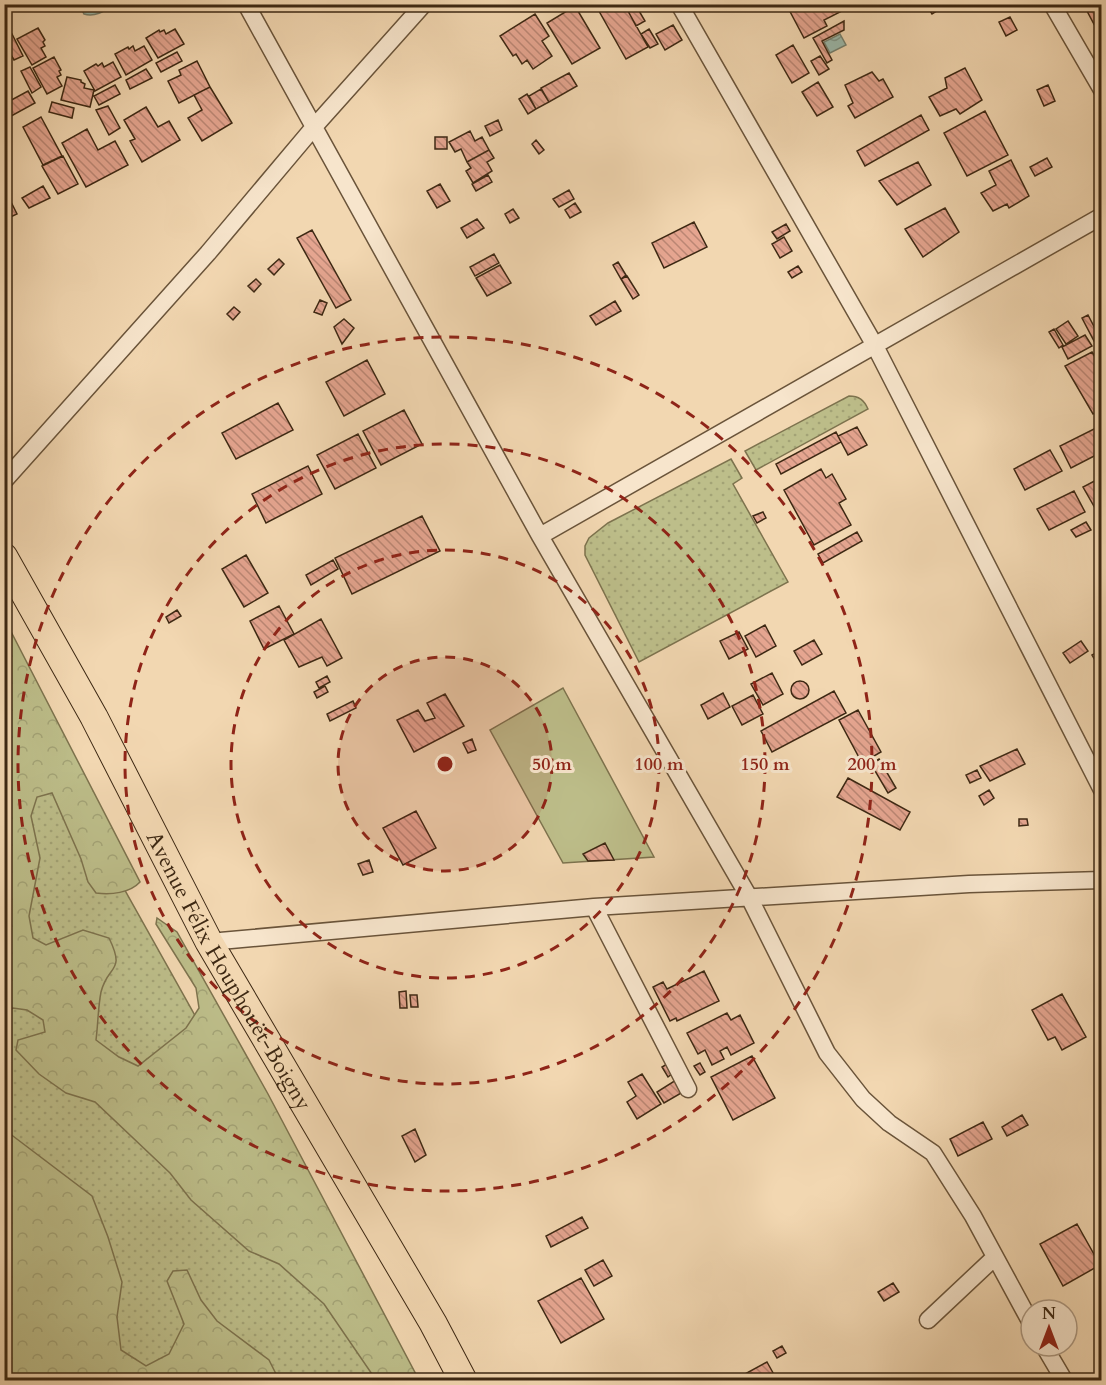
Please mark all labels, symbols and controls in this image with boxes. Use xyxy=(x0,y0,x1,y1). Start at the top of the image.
text: 50 m xyxy=(532,752,572,777)
text: 100 m xyxy=(634,752,684,777)
text: 150 m xyxy=(740,752,790,777)
text: 200 m xyxy=(847,752,897,777)
centre of rings xyxy=(435,754,455,774)
street label: Avenue Félix Houphouët-Boigny xyxy=(139,826,319,1116)
north arrow xyxy=(1019,1298,1079,1358)
text: N xyxy=(1042,1303,1056,1325)

